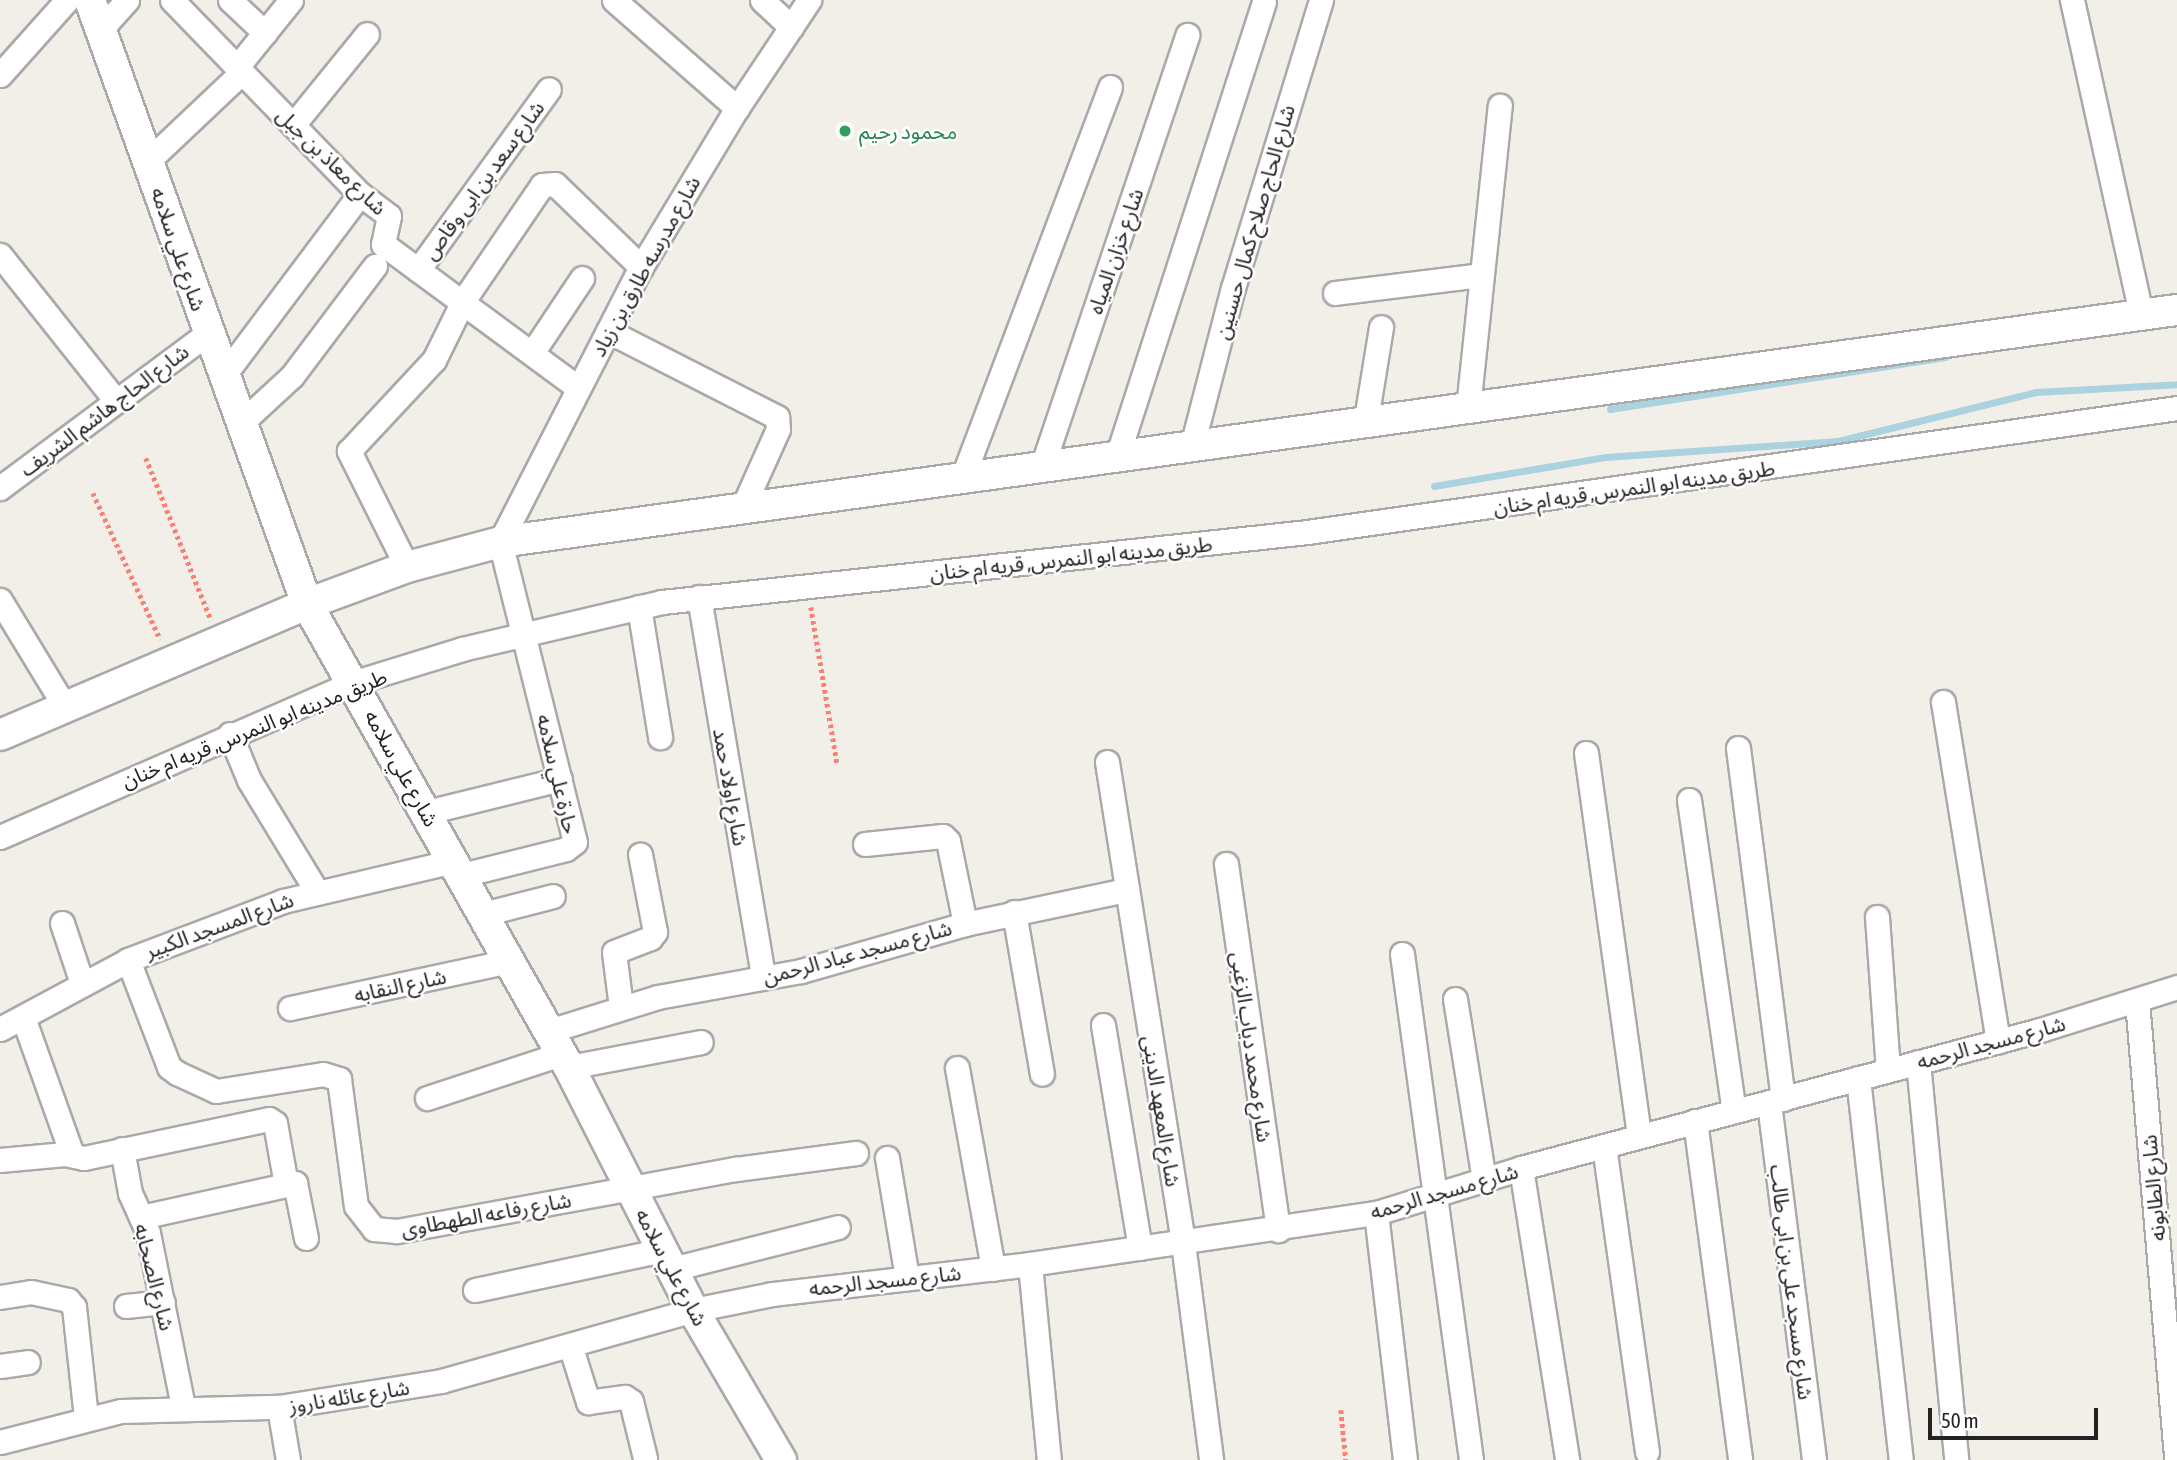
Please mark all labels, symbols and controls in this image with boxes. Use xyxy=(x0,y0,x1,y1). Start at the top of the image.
street label: شارع سعد بن ابى وقاص xyxy=(417,96,549,264)
street label: شارع معاذ بن جبل xyxy=(272,102,392,220)
street label: شارع الحاج صلاح كمال حسنين xyxy=(1208,102,1300,342)
place label: محمود رحيم xyxy=(859,118,957,144)
marker: محمود رحيم xyxy=(837,123,853,139)
street label: شارع مدرسه طارق بن زياد xyxy=(585,171,705,361)
street label: شارع علي سلامه xyxy=(146,184,212,314)
street label: شارع خزان المياه xyxy=(1082,185,1148,317)
street label: شارع الحاج هاشم الشريف xyxy=(15,338,193,482)
street label: طريق مدينه ابو النمرس, قريه ام خنان xyxy=(1492,455,1776,519)
street label: طريق مدينه ابو النمرس, قريه ام خنان xyxy=(928,531,1214,585)
street label: طريق مدينه ابو النمرس, قريه ام خنان xyxy=(118,663,390,793)
street label: شارع علي سلامه xyxy=(360,705,444,831)
street label: حارة علي سلامه xyxy=(532,712,584,836)
street label: شارع اولاد حمد xyxy=(708,726,754,848)
street label: شارع المسجد الكبير xyxy=(141,886,297,964)
street label: شارع مسجد عباد الرحمن xyxy=(760,915,954,989)
street label: شارع محمد دياب الزغبى xyxy=(1226,950,1278,1144)
street label: شارع النقابه xyxy=(351,963,449,1007)
street label: شارع مسجد الرحمه xyxy=(1914,1010,2068,1074)
street label: شارع المعهد الدينى xyxy=(1138,1034,1186,1188)
street label: شارع الطابونه xyxy=(2136,1134,2170,1242)
street label: شارع مسجد الرحمه xyxy=(1367,1158,1521,1224)
street label: شارع مسجد على بن ابى طالب xyxy=(1765,1163,1819,1401)
street label: شارع رفاعه الطهطاوى xyxy=(399,1187,573,1241)
street label: شارع علي سلامه xyxy=(631,1204,713,1330)
street label: شارع الصحابه xyxy=(130,1221,180,1333)
street label: شارع مسجد الرحمه xyxy=(808,1259,962,1301)
street label: شارع عائله ناروز xyxy=(287,1374,411,1418)
scale bar xyxy=(1932,1394,2102,1438)
text: 50 m xyxy=(1941,1408,1979,1432)

